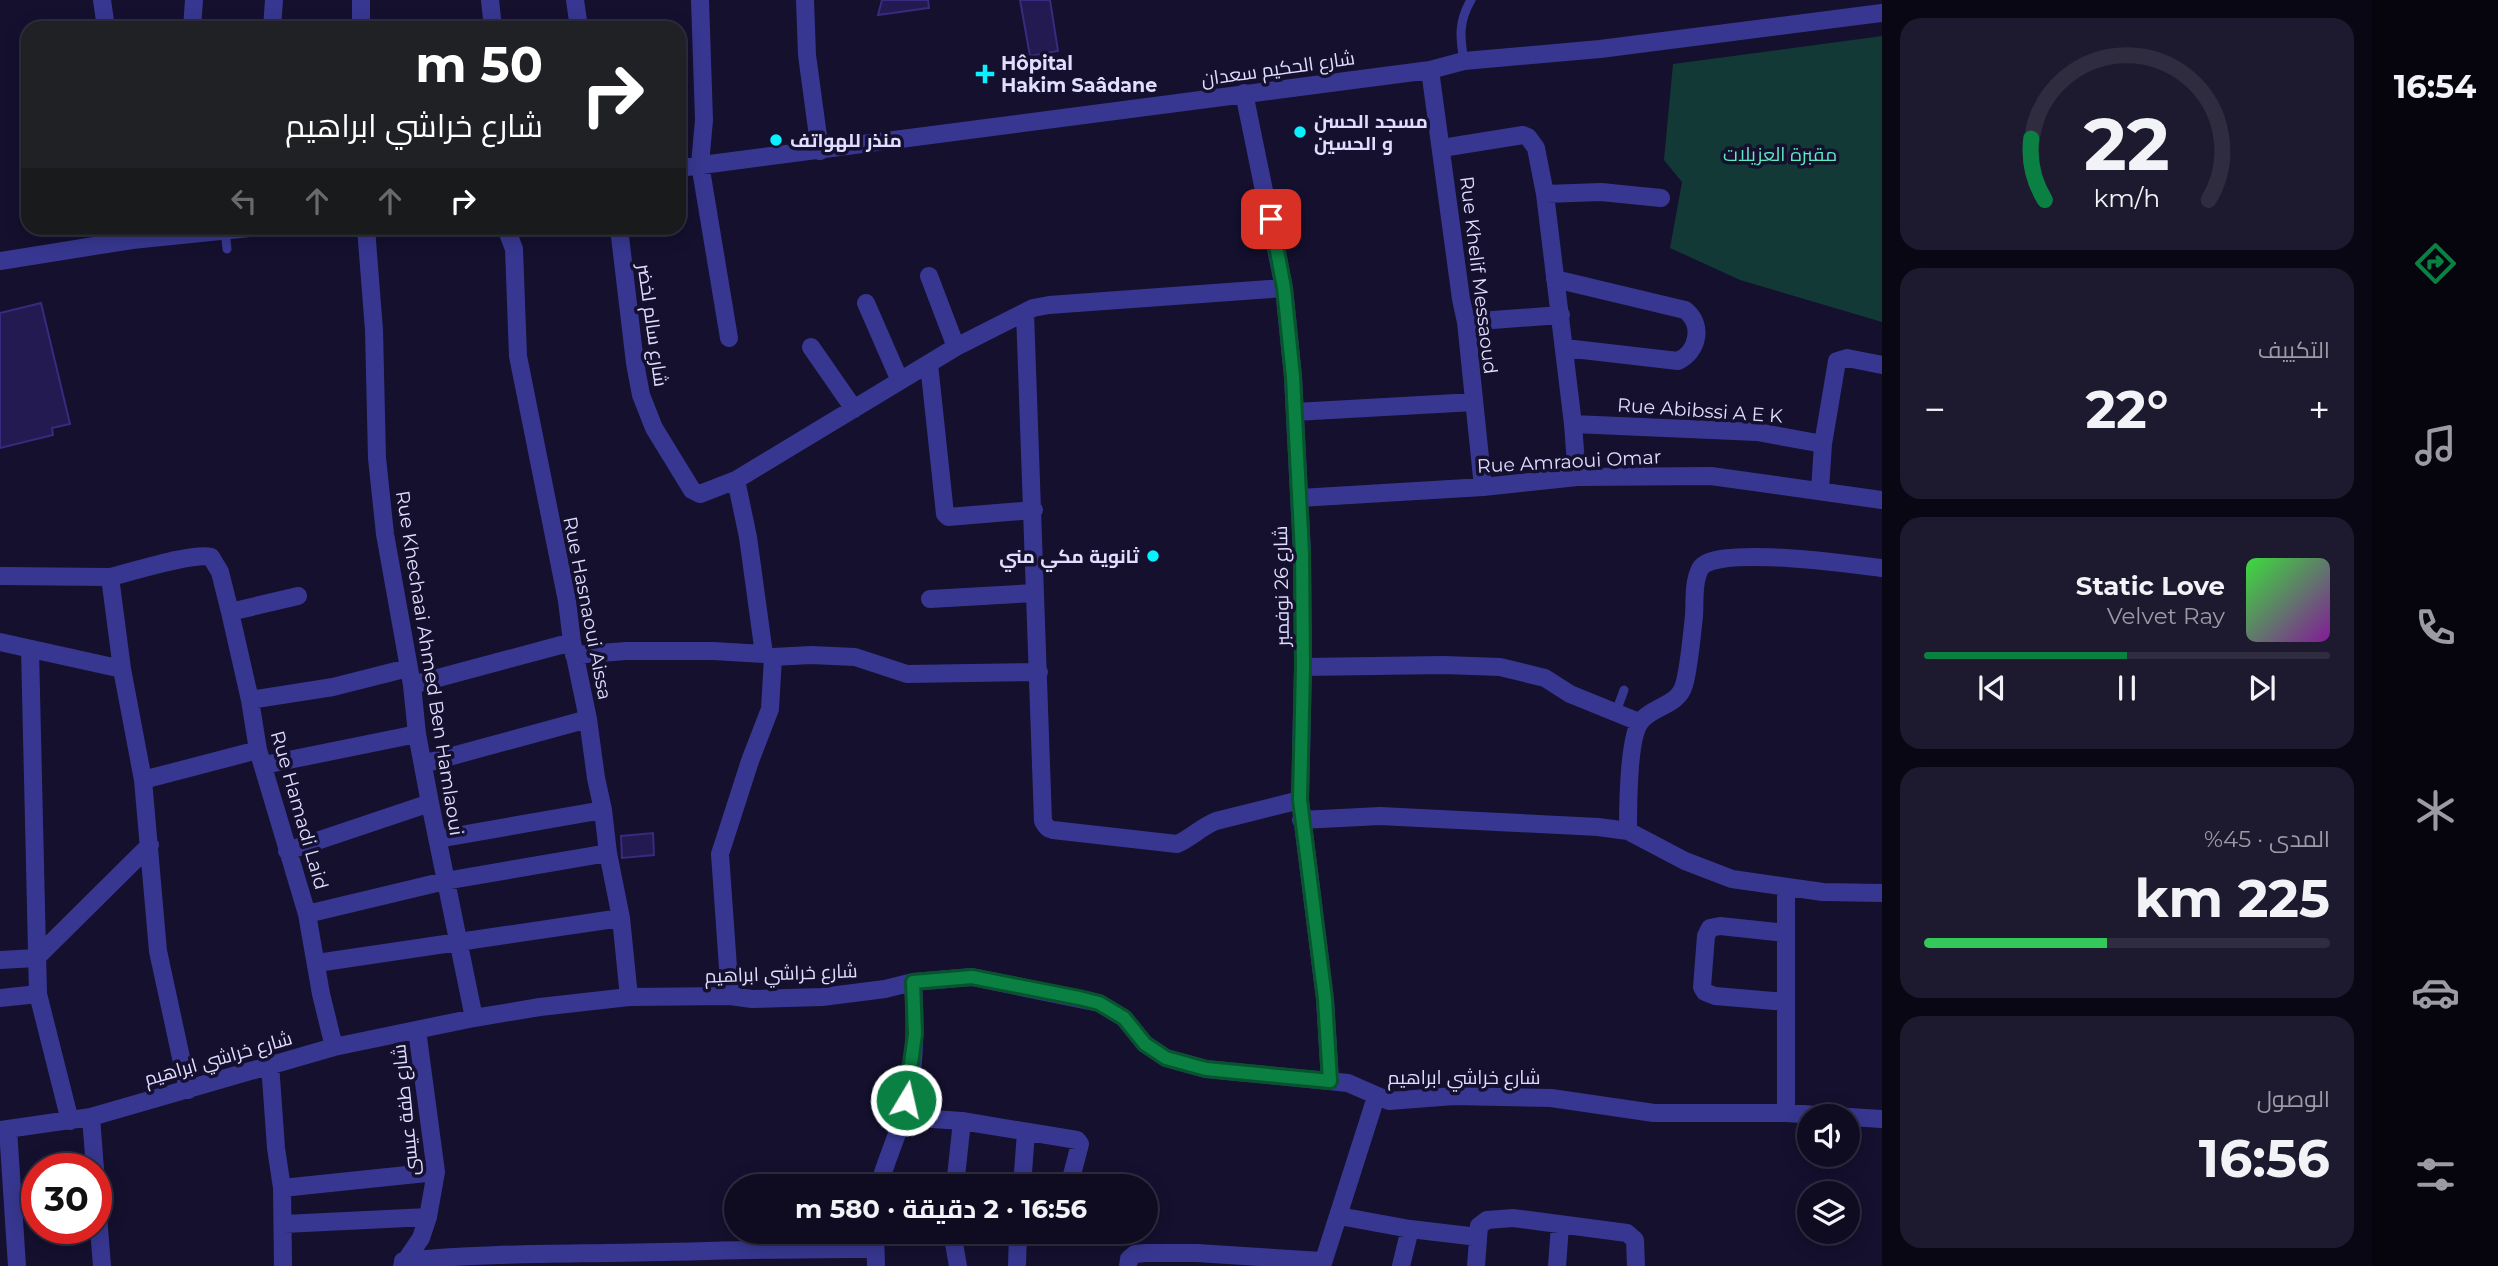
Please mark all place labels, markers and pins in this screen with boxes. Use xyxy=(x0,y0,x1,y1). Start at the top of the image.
place label: Hôpital Hakim Saâdane xyxy=(1001,52,1157,97)
marker: Hôpital Hakim Saâdane xyxy=(975,64,995,84)
place label: مسجد الحسن و الحسين xyxy=(1314,110,1428,155)
marker: مسجد الحسن و الحسين xyxy=(1292,124,1308,140)
place label: منذر للهواتف xyxy=(790,129,902,152)
marker: منذر للهواتف xyxy=(768,132,784,148)
pin xyxy=(1241,189,1301,249)
place label: ثانوية مكي مني xyxy=(999,545,1140,572)
marker: ثانوية مكي مني xyxy=(1145,548,1161,564)

